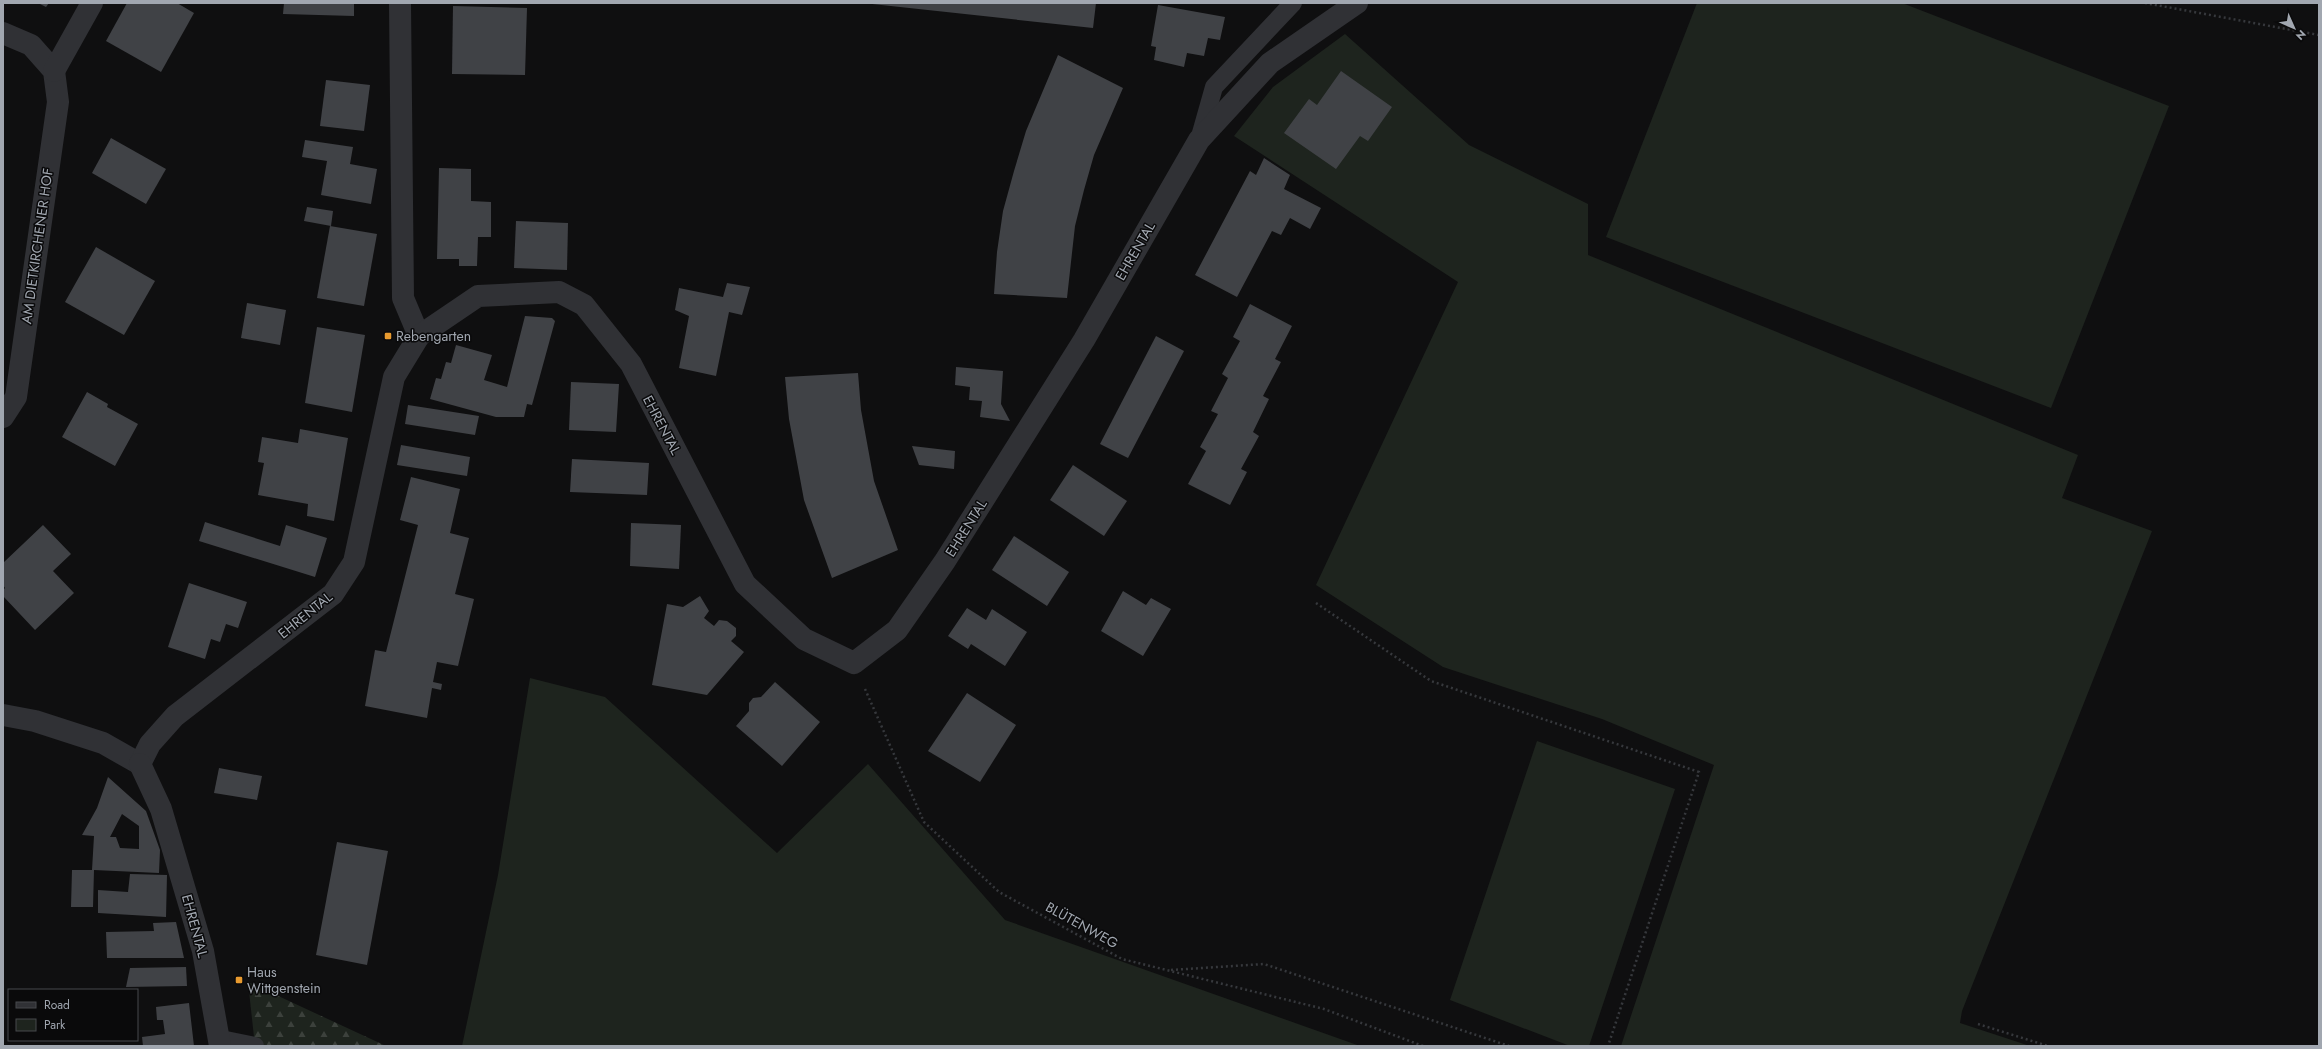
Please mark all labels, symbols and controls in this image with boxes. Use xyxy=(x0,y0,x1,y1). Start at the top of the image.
north arrow xyxy=(2274,8,2314,48)
text: N xyxy=(2292,26,2310,44)
street label: AM DIETKIRCHENER HOF xyxy=(16,167,58,325)
street label: EHRENTAL xyxy=(1110,217,1160,284)
place label: Rebengarten xyxy=(396,326,471,346)
marker: Rebengarten xyxy=(383,331,393,341)
street label: EHRENTAL xyxy=(638,392,686,459)
street label: EHRENTAL xyxy=(940,495,992,561)
street label: EHRENTAL xyxy=(274,586,337,643)
street label: EHRENTAL xyxy=(177,892,213,961)
street label: BLÜTENWEG xyxy=(1042,897,1122,953)
place label: Haus Wittgenstein xyxy=(247,962,321,998)
marker: Haus Wittgenstein xyxy=(234,975,244,985)
legend xyxy=(8,989,138,1041)
text: Road xyxy=(44,996,70,1014)
text: Park xyxy=(44,1016,66,1034)

